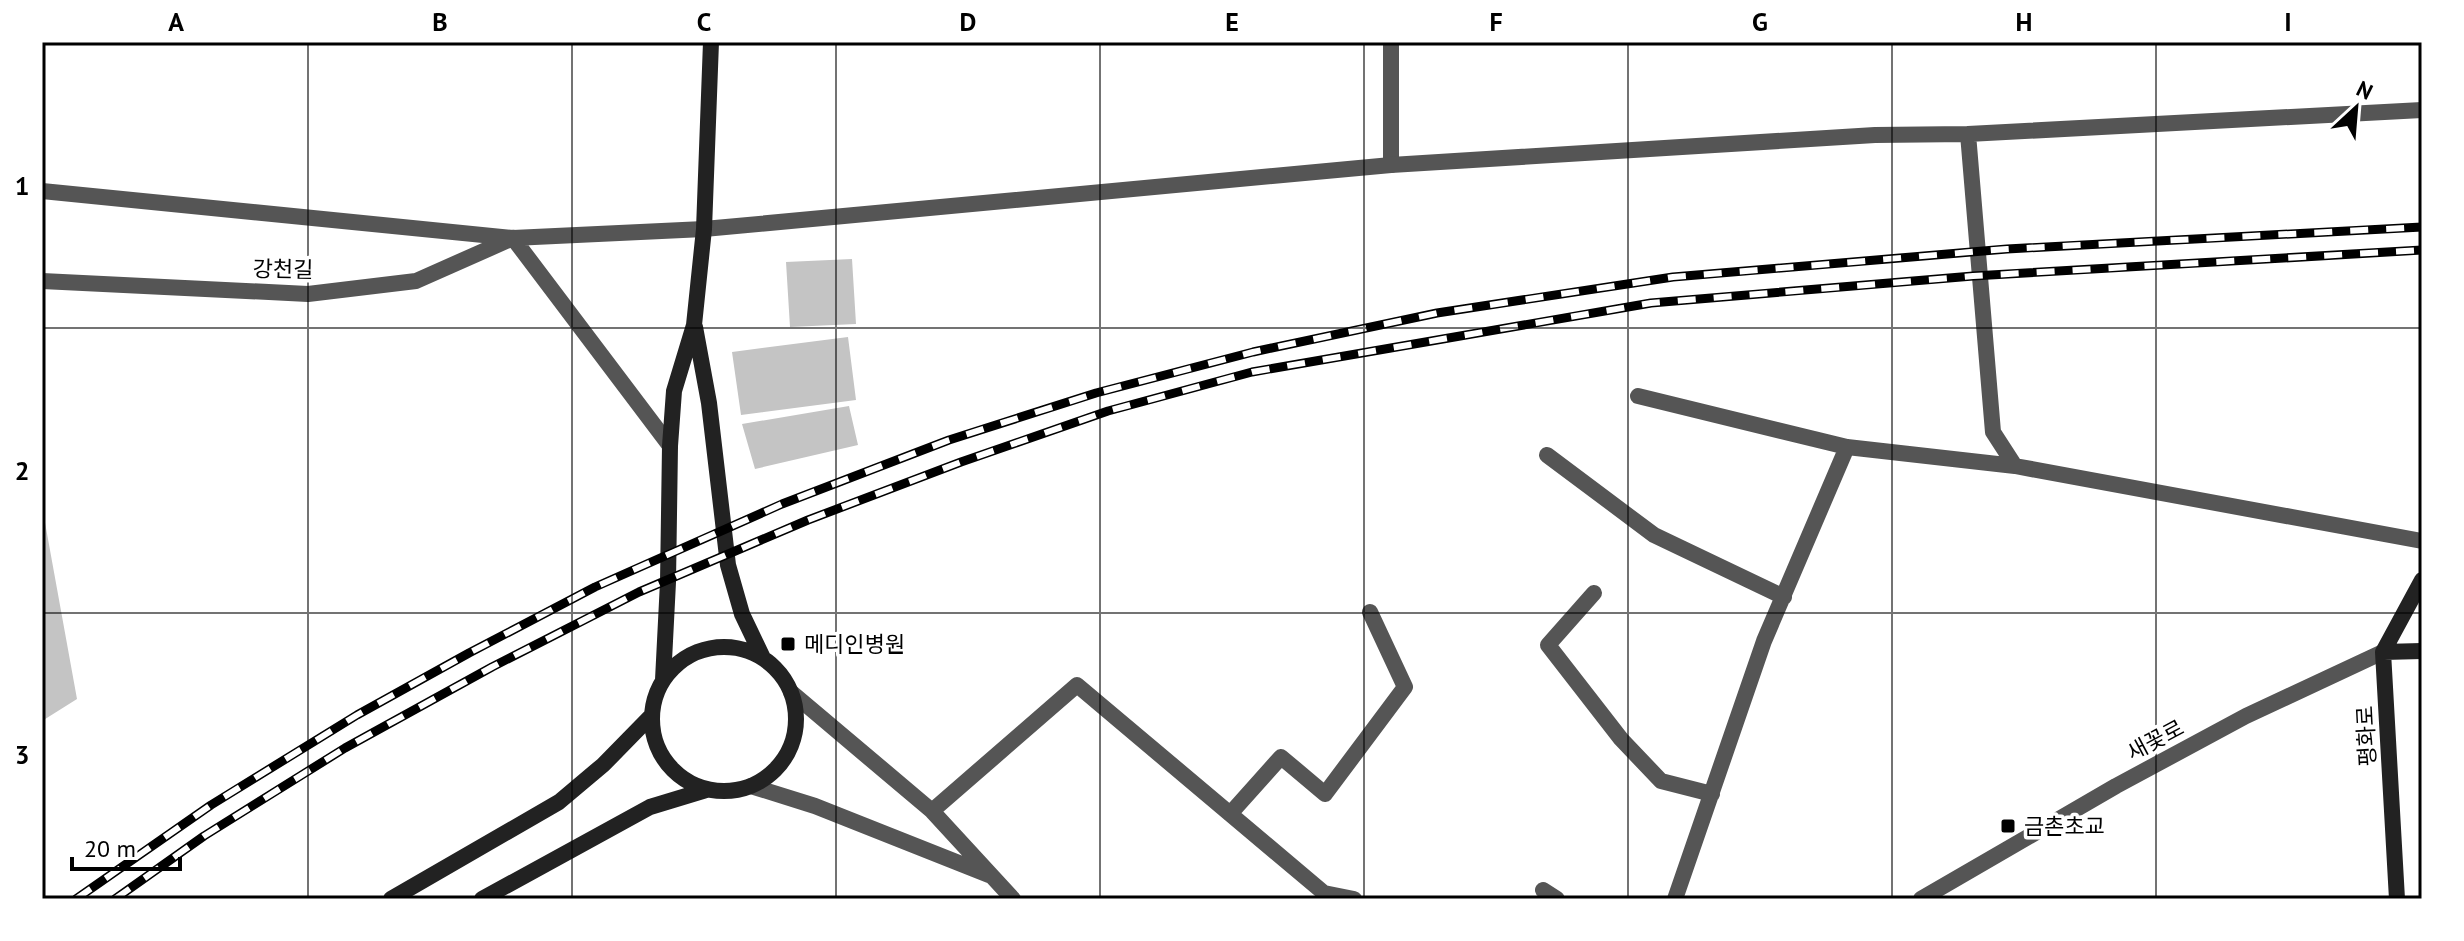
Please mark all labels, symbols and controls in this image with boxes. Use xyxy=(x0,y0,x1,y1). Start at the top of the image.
text: A xyxy=(168,5,184,38)
text: B xyxy=(432,5,448,38)
text: C xyxy=(697,5,711,38)
text: D xyxy=(960,5,976,38)
text: E xyxy=(1225,5,1239,38)
text: F xyxy=(1489,5,1503,38)
text: G xyxy=(1752,5,1768,38)
text: H xyxy=(2016,5,2032,38)
text: I xyxy=(2284,5,2292,38)
north arrow xyxy=(2316,68,2396,148)
text: N xyxy=(2352,74,2377,106)
text: 1 xyxy=(15,169,29,202)
street label: 강천길 xyxy=(252,254,314,284)
text: 2 xyxy=(15,454,29,487)
place label: 메디인병원 xyxy=(804,630,905,658)
marker: 메디인병원 xyxy=(779,635,797,653)
street label: 평화로 xyxy=(2350,705,2382,767)
street label: 새꽃로 xyxy=(2122,713,2188,767)
text: 3 xyxy=(15,738,29,771)
place label: 금촌초교 xyxy=(2024,812,2105,840)
marker: 금촌초교 xyxy=(1999,817,2017,835)
scale bar xyxy=(72,821,180,871)
text: 20 m xyxy=(84,833,136,864)

